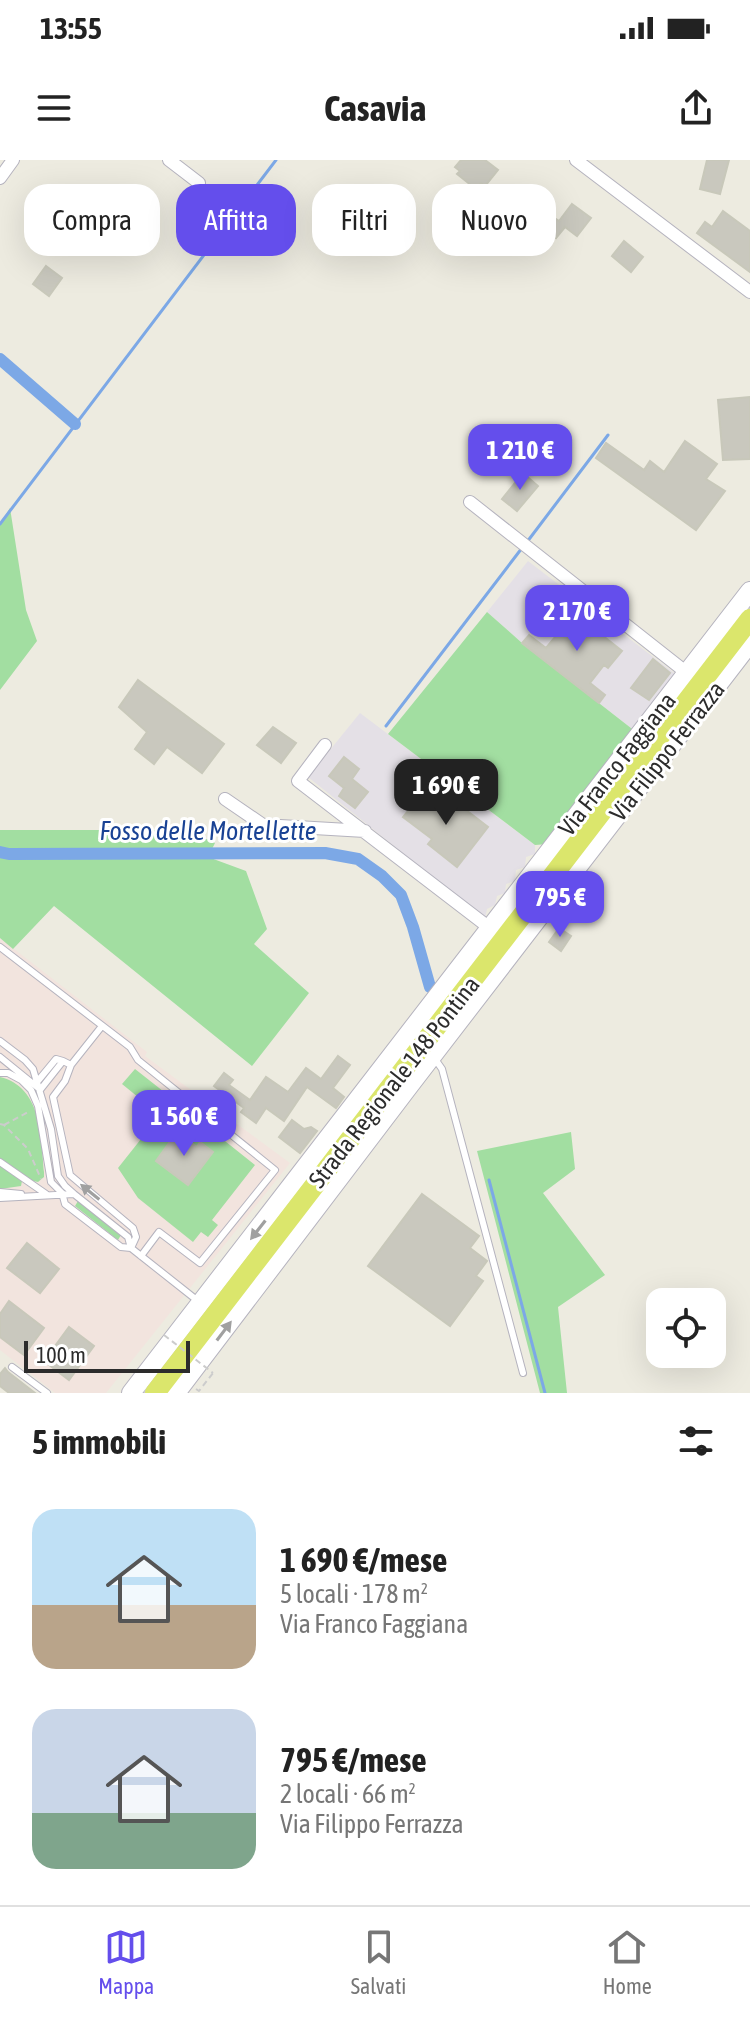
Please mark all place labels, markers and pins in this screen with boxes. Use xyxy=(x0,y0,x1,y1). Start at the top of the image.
pin: 1 210 € xyxy=(446,424,594,492)
pin: 2 170 € xyxy=(503,585,651,653)
pin: 1 690 € xyxy=(372,759,520,827)
pin: 795 € xyxy=(504,871,616,939)
pin: 1 560 € xyxy=(110,1090,258,1158)

